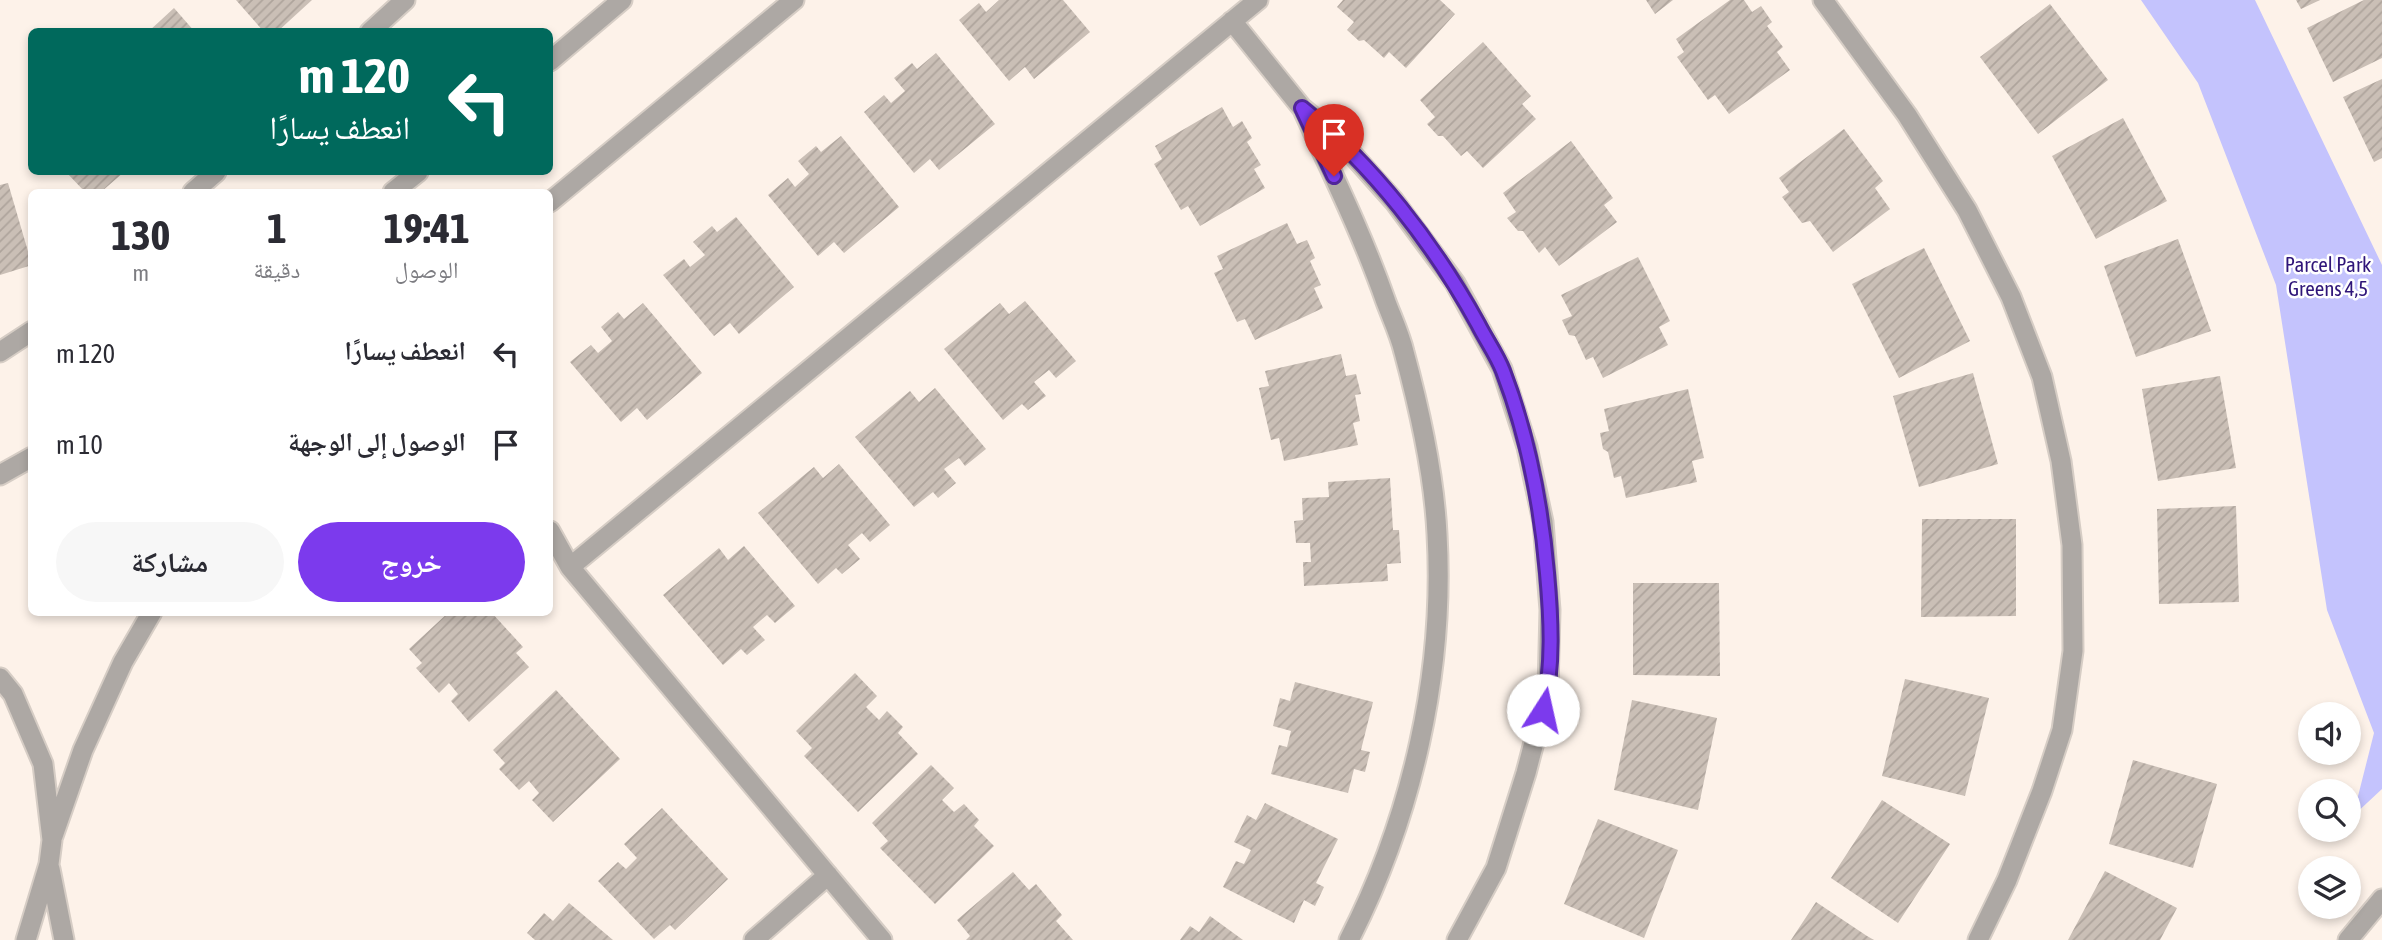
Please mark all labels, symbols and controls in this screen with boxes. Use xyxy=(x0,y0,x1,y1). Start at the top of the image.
text: 120 m xyxy=(299,47,410,103)
icon: left xyxy=(434,56,525,147)
pin xyxy=(1304,104,1364,176)
text: انعطف يسارًا xyxy=(269,109,410,146)
icon: arrive xyxy=(1315,115,1353,153)
text: 1 xyxy=(267,204,287,252)
text: 19:41 xyxy=(383,204,470,252)
text: 130 xyxy=(111,211,170,259)
park label: Parcel Park Greens 4,5 xyxy=(2285,252,2371,300)
text: دقيقة xyxy=(254,257,300,283)
text: الوصول xyxy=(395,257,458,283)
text: m xyxy=(132,260,149,286)
icon: left xyxy=(487,335,525,373)
text: انعطف يسارًا xyxy=(345,336,466,366)
text: 120 m xyxy=(56,339,115,369)
icon: arrive xyxy=(487,426,525,464)
text: الوصول إلى الوجهة xyxy=(288,427,466,457)
text: 10 m xyxy=(56,430,103,460)
button: مشاركة xyxy=(56,522,284,602)
button: خروج xyxy=(298,522,525,602)
position arrow xyxy=(1506,673,1580,747)
map controls xyxy=(2298,702,2361,919)
button: sound xyxy=(2298,702,2361,765)
button: search xyxy=(2298,779,2361,842)
button: layers xyxy=(2298,856,2361,919)

